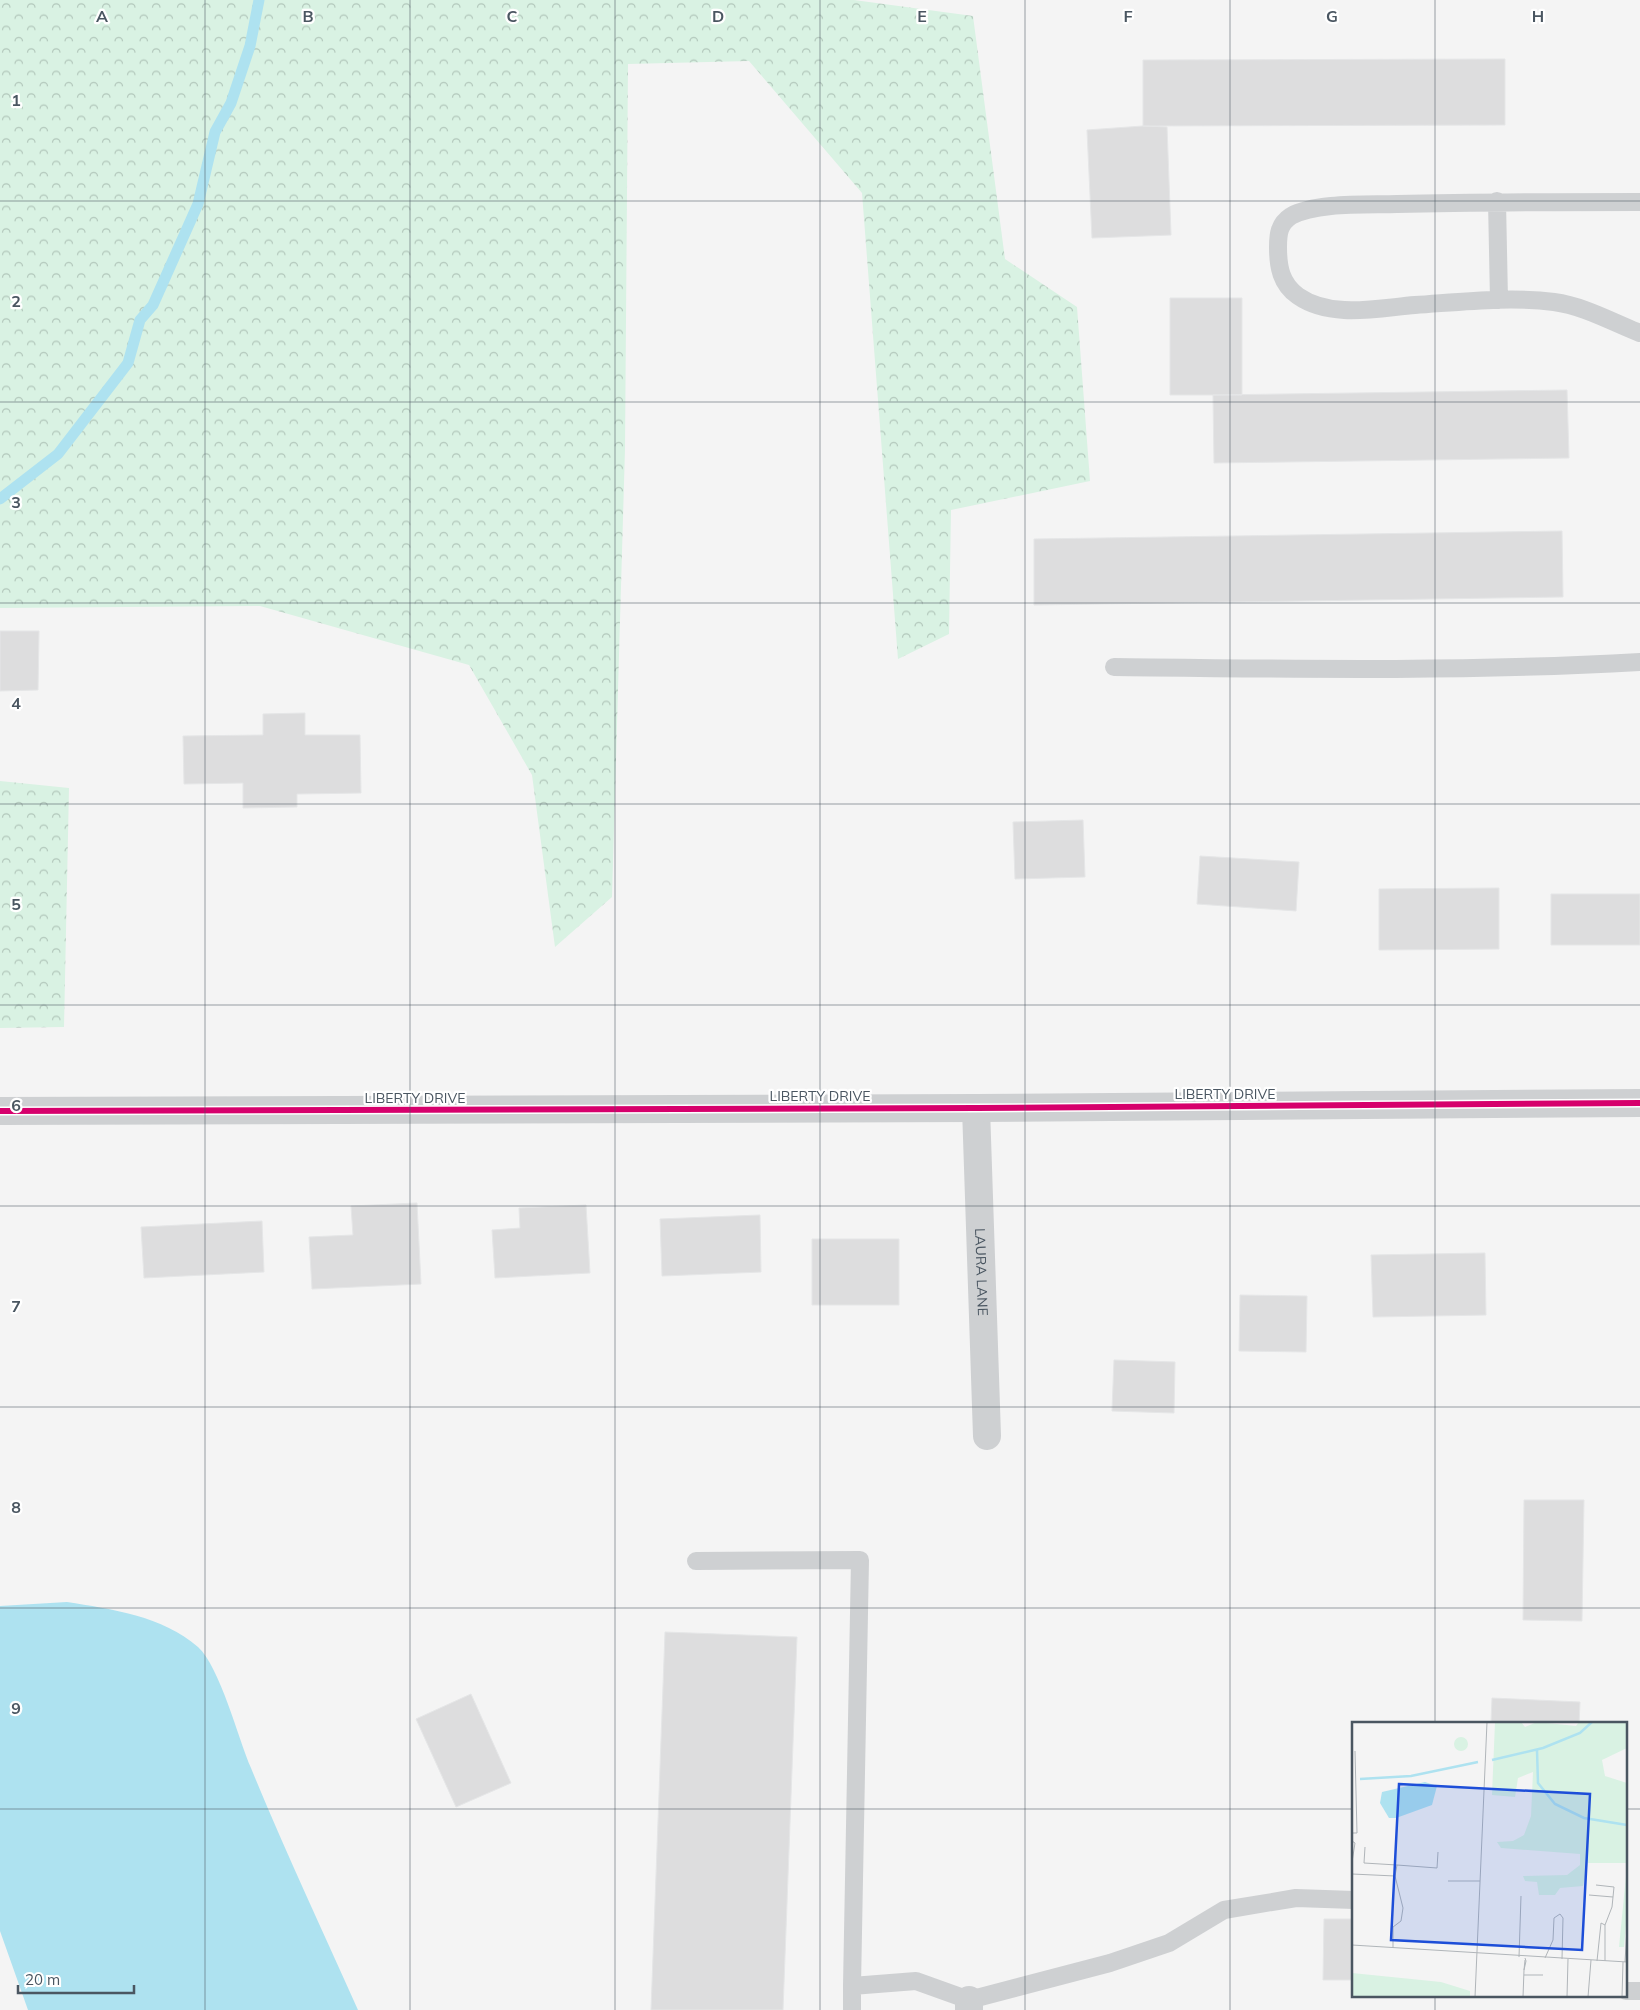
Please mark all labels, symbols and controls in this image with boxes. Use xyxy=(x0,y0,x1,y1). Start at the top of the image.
text: A xyxy=(96,6,108,26)
text: B xyxy=(302,6,314,26)
text: C xyxy=(507,6,518,26)
text: D xyxy=(712,6,724,26)
text: E xyxy=(917,6,927,26)
text: F xyxy=(1123,6,1133,26)
text: G xyxy=(1326,6,1338,26)
text: H xyxy=(1532,6,1544,26)
text: 1 xyxy=(11,90,21,110)
text: 2 xyxy=(11,291,21,311)
text: 3 xyxy=(11,492,21,512)
text: 4 xyxy=(11,693,21,713)
text: 5 xyxy=(11,894,21,914)
street label: LIBERTY DRIVE xyxy=(1175,1085,1275,1103)
street label: LIBERTY DRIVE xyxy=(770,1087,870,1105)
street label: LIBERTY DRIVE xyxy=(365,1089,465,1107)
text: 6 xyxy=(11,1095,21,1115)
street label: LAURA LANE xyxy=(971,1228,992,1316)
text: 7 xyxy=(11,1296,21,1316)
text: 8 xyxy=(11,1497,21,1517)
text: 9 xyxy=(11,1698,21,1718)
inset map xyxy=(1352,1722,1628,1998)
scale bar xyxy=(18,1962,134,1994)
text: 20 m xyxy=(25,1970,60,1989)

